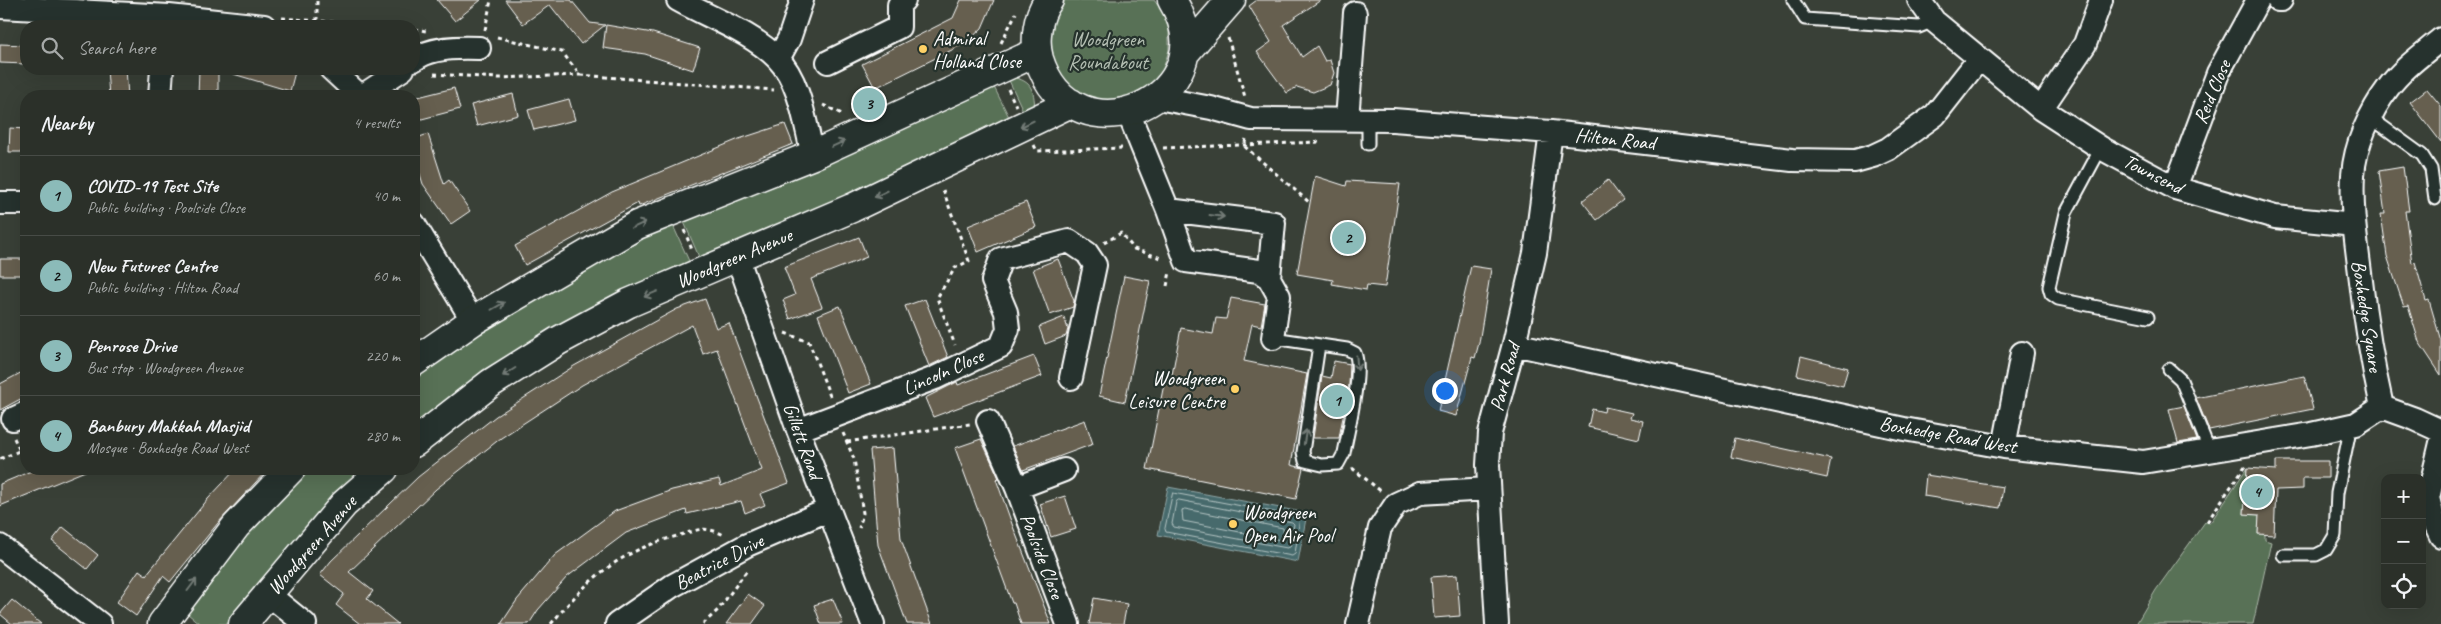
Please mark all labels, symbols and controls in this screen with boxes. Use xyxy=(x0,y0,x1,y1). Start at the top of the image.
search box xyxy=(20,20,420,75)
place label: Admiral Holland Close xyxy=(933,26,1022,74)
park label: Woodgreen Roundabout xyxy=(1068,27,1150,75)
icon: search xyxy=(38,34,66,62)
text: Search here xyxy=(78,36,155,60)
marker: Admiral Holland Close xyxy=(917,43,929,55)
street label: Reid Close xyxy=(2187,55,2237,128)
pin: 3 xyxy=(853,85,885,123)
text: Nearby xyxy=(40,110,93,136)
text: 4 results xyxy=(353,113,400,133)
one-way arrow xyxy=(1020,120,1035,130)
street label: Hilton Road xyxy=(1574,122,1659,156)
one-way arrow xyxy=(830,139,845,148)
street label: Townsend xyxy=(2119,148,2190,201)
text: COVID-19 Test Site xyxy=(87,174,218,198)
text: 1 xyxy=(52,186,60,206)
text: 40 m xyxy=(373,186,400,206)
one-way arrow xyxy=(874,190,889,200)
text: Public building · Poolside Close xyxy=(87,198,245,218)
one-way arrow xyxy=(1208,211,1224,221)
pin: 2 xyxy=(1332,219,1364,257)
one-way arrow xyxy=(631,220,646,229)
street label: Woodgreen Avenue xyxy=(672,222,797,294)
text: New Futures Centre xyxy=(87,254,217,278)
street label: Boxhedge Square xyxy=(2346,258,2388,375)
text: 2 xyxy=(52,266,60,286)
text: 60 m xyxy=(373,266,400,286)
text: Public building · Hilton Road xyxy=(87,278,238,298)
one-way arrow xyxy=(644,289,659,299)
one-way arrow xyxy=(491,301,505,311)
text: Penrose Drive xyxy=(87,334,177,358)
street label: Park Road xyxy=(1484,337,1527,414)
street label: Lincoln Close xyxy=(899,342,989,401)
text: 3 xyxy=(52,346,60,366)
text: 220 m xyxy=(366,346,400,366)
one-way arrow xyxy=(1352,355,1362,371)
text: Bus stop · Woodgreen Avenue xyxy=(87,358,243,378)
one-way arrow xyxy=(502,366,516,377)
place label: Woodgreen Leisure Centre xyxy=(1128,366,1226,414)
your location xyxy=(1432,378,1458,404)
pin: 1 xyxy=(1321,382,1353,420)
marker: Woodgreen Leisure Centre xyxy=(1229,383,1241,395)
street label: Gillett Road xyxy=(778,399,829,485)
street label: Boxhedge Road West xyxy=(1877,411,2021,460)
text: Banbury Makkah Masjid xyxy=(87,414,249,438)
text: 4 xyxy=(52,426,60,446)
text: 280 m xyxy=(366,426,400,446)
one-way arrow xyxy=(1301,429,1311,445)
text: Mosque · Boxhedge Road West xyxy=(87,438,249,458)
pin: 4 xyxy=(2241,473,2273,511)
map controls xyxy=(2381,474,2426,609)
button: + xyxy=(2381,474,2426,519)
street label: Woodgreen Avenue xyxy=(262,489,363,600)
place label: Woodgreen Open Air Pool xyxy=(1243,500,1337,548)
street label: Poolside Close xyxy=(1014,510,1070,604)
marker: Woodgreen Open Air Pool xyxy=(1227,518,1239,530)
button: − xyxy=(2381,519,2426,564)
street label: Beatrice Drive xyxy=(670,527,769,596)
button: locate xyxy=(2381,564,2426,609)
one-way arrow xyxy=(186,579,197,592)

